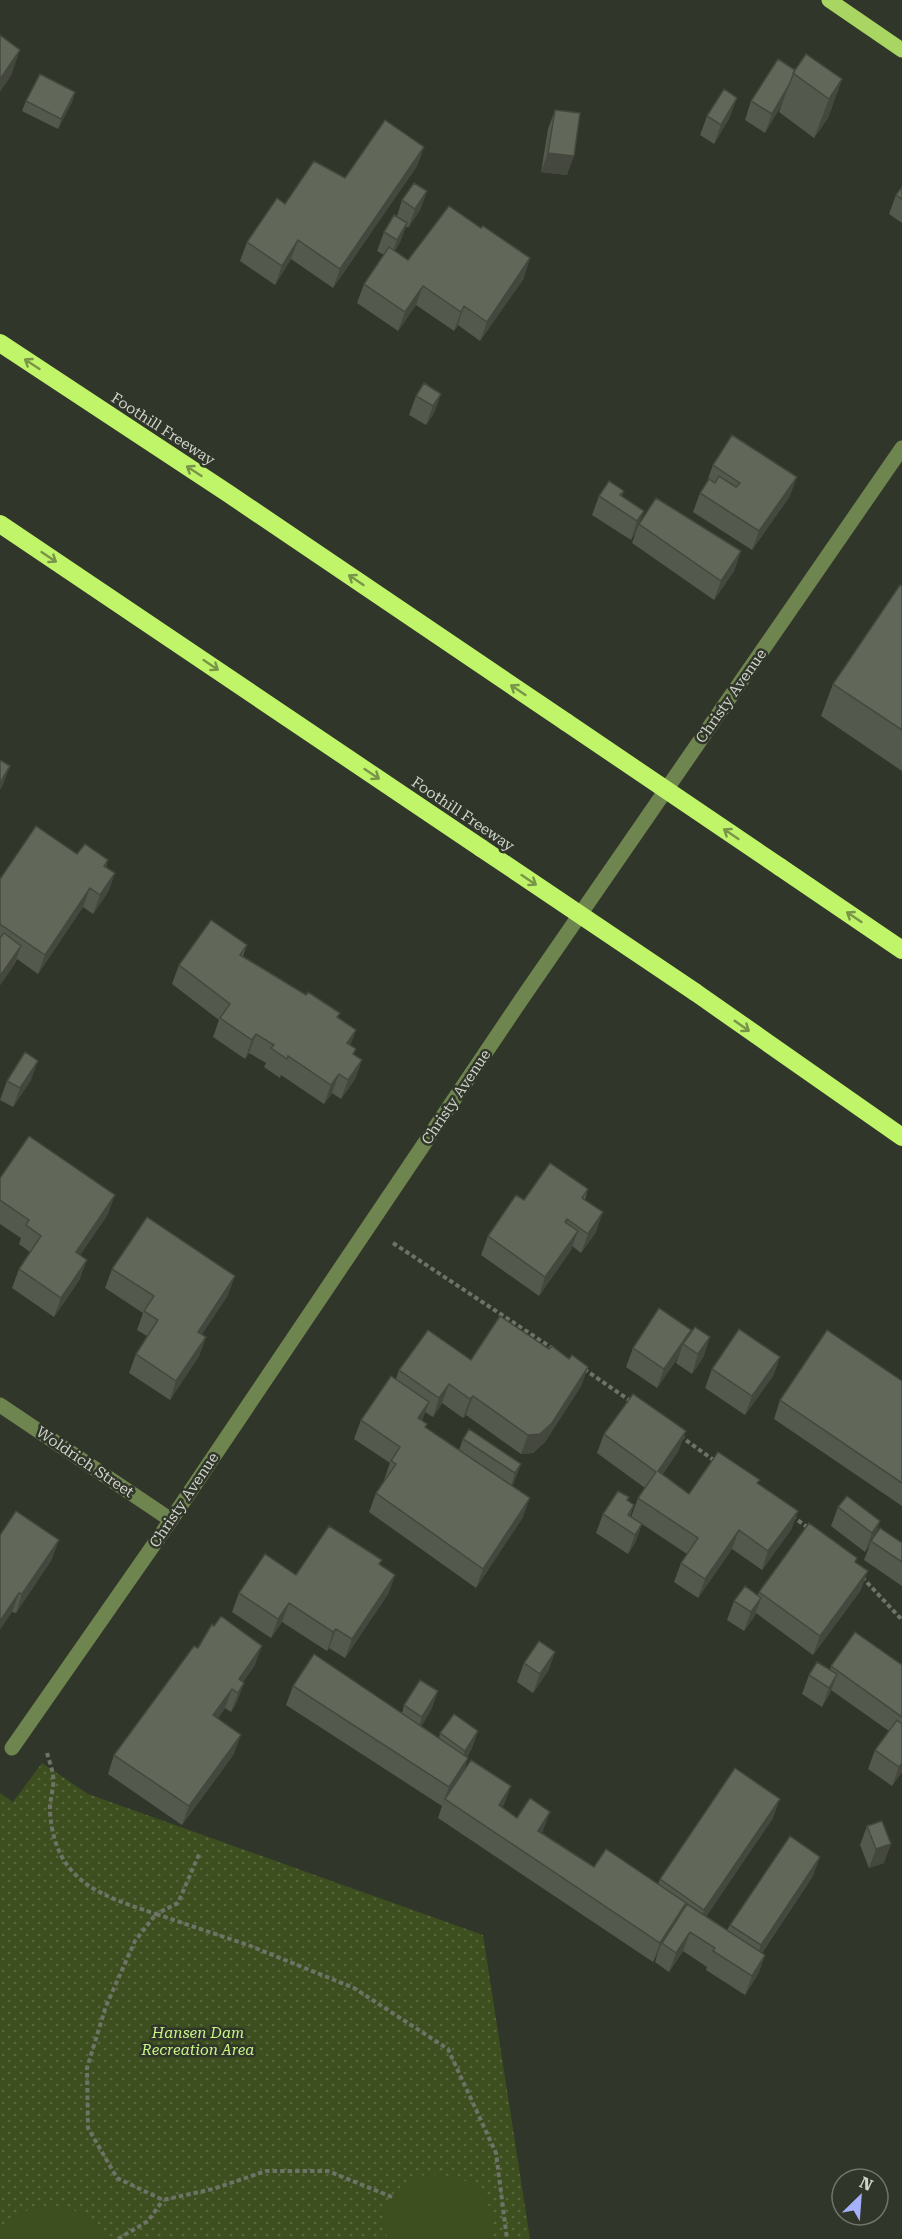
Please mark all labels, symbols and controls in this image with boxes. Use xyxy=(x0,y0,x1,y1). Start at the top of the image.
one-way arrow xyxy=(24,358,40,370)
street label: Foothill Freeway xyxy=(108,389,218,469)
one-way arrow xyxy=(187,465,203,477)
one-way arrow xyxy=(40,551,57,563)
one-way arrow xyxy=(348,574,365,586)
street label: Christy Avenue xyxy=(692,645,770,747)
one-way arrow xyxy=(202,659,219,671)
one-way arrow xyxy=(509,683,526,696)
one-way arrow xyxy=(364,768,380,780)
street label: Foothill Freeway xyxy=(408,773,518,855)
one-way arrow xyxy=(724,828,740,840)
one-way arrow xyxy=(520,875,537,887)
one-way arrow xyxy=(846,911,862,923)
one-way arrow xyxy=(734,1020,750,1032)
street label: Christy Avenue xyxy=(418,1046,494,1148)
street label: Woldrich Street xyxy=(33,1423,138,1502)
street label: Christy Avenue xyxy=(146,1449,222,1551)
park label: Hansen Dam Recreation Area xyxy=(141,2024,254,2059)
north arrow xyxy=(830,2167,890,2227)
text: N xyxy=(857,2173,876,2195)

